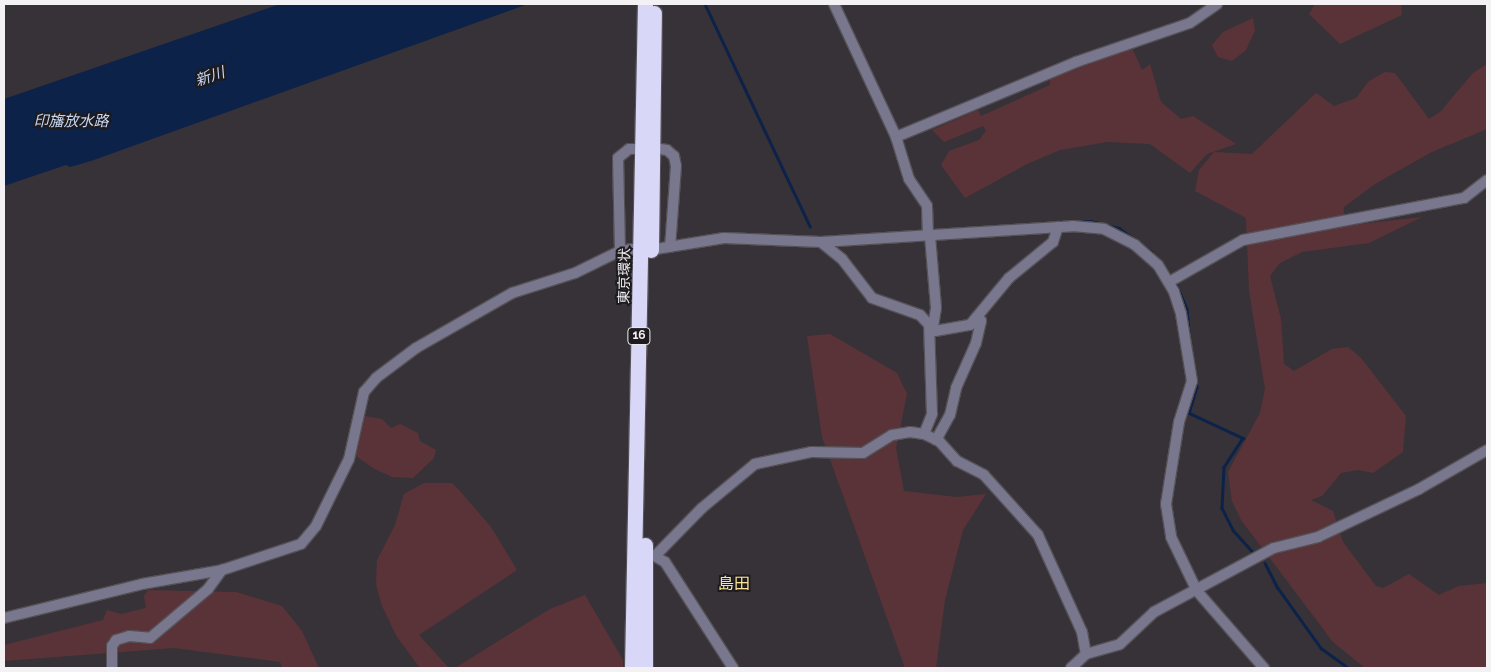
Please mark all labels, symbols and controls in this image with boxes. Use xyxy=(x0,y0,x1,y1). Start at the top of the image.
water label: 新川 xyxy=(193,64,227,90)
water label: 印旛放水路 xyxy=(34,113,108,131)
street label: 東京環状 xyxy=(615,248,633,304)
road number: 16 xyxy=(626,326,652,346)
district label: 島田 xyxy=(718,574,750,594)

